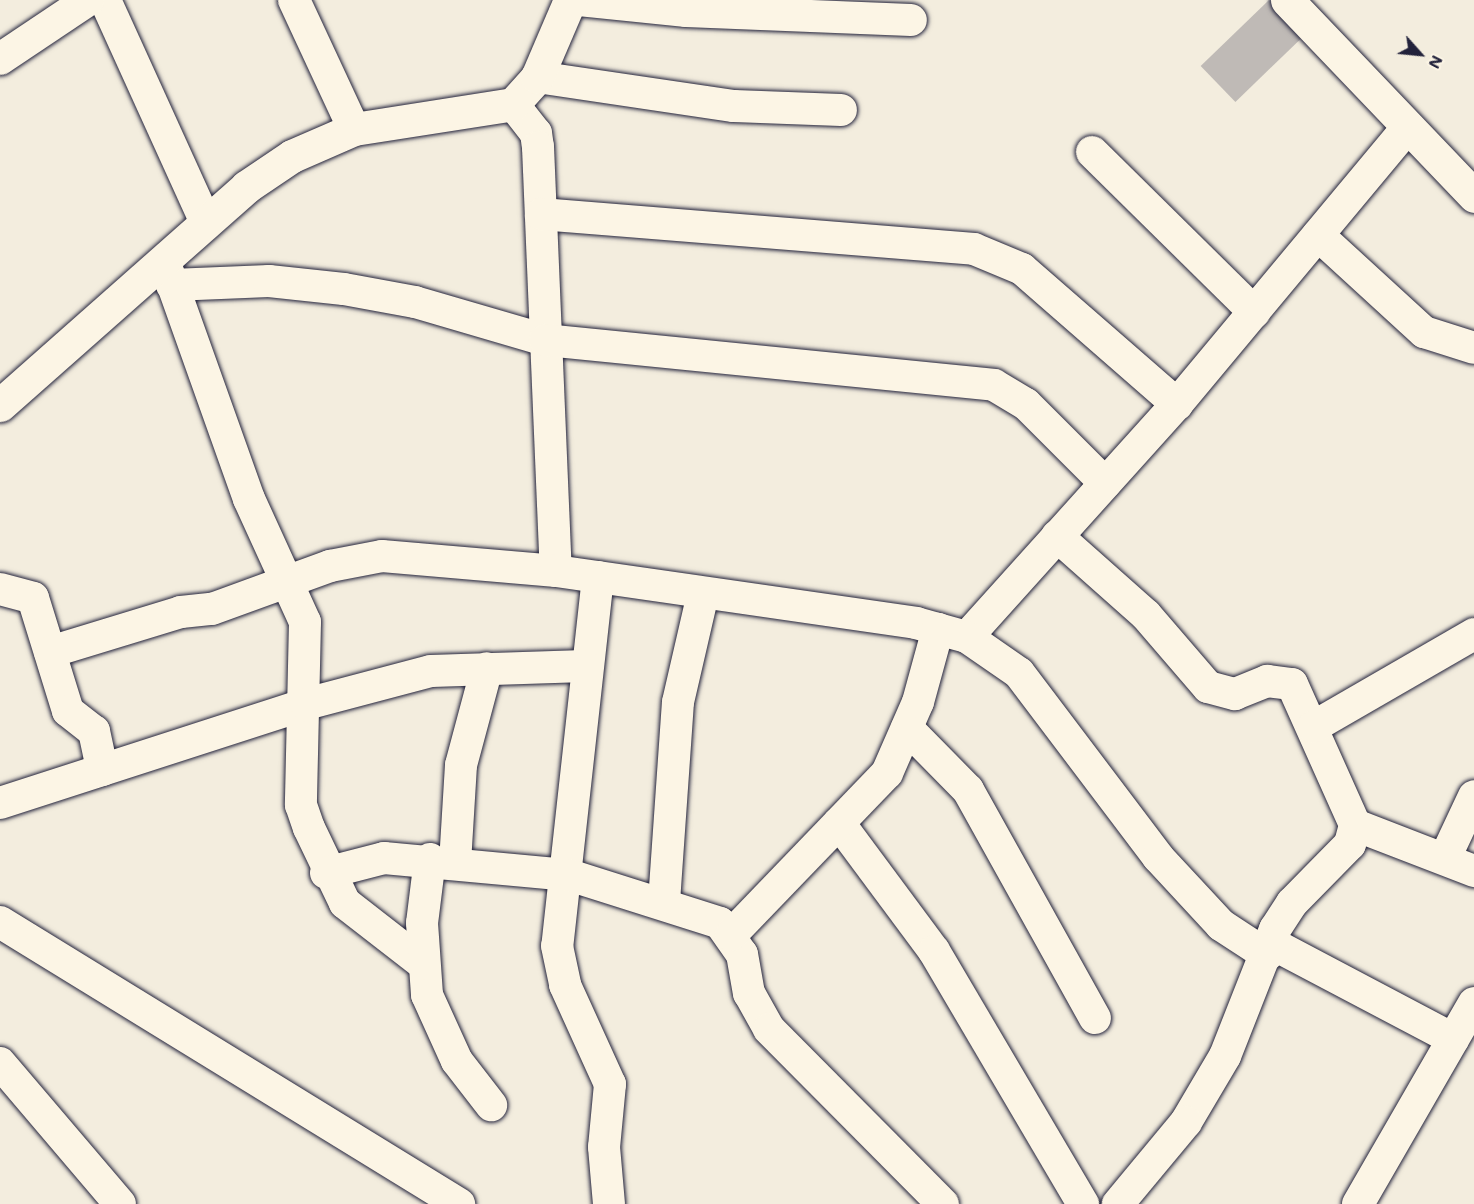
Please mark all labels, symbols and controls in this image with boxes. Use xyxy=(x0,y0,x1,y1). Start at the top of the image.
north arrow xyxy=(1390,24,1450,84)
text: N xyxy=(1424,52,1449,73)

